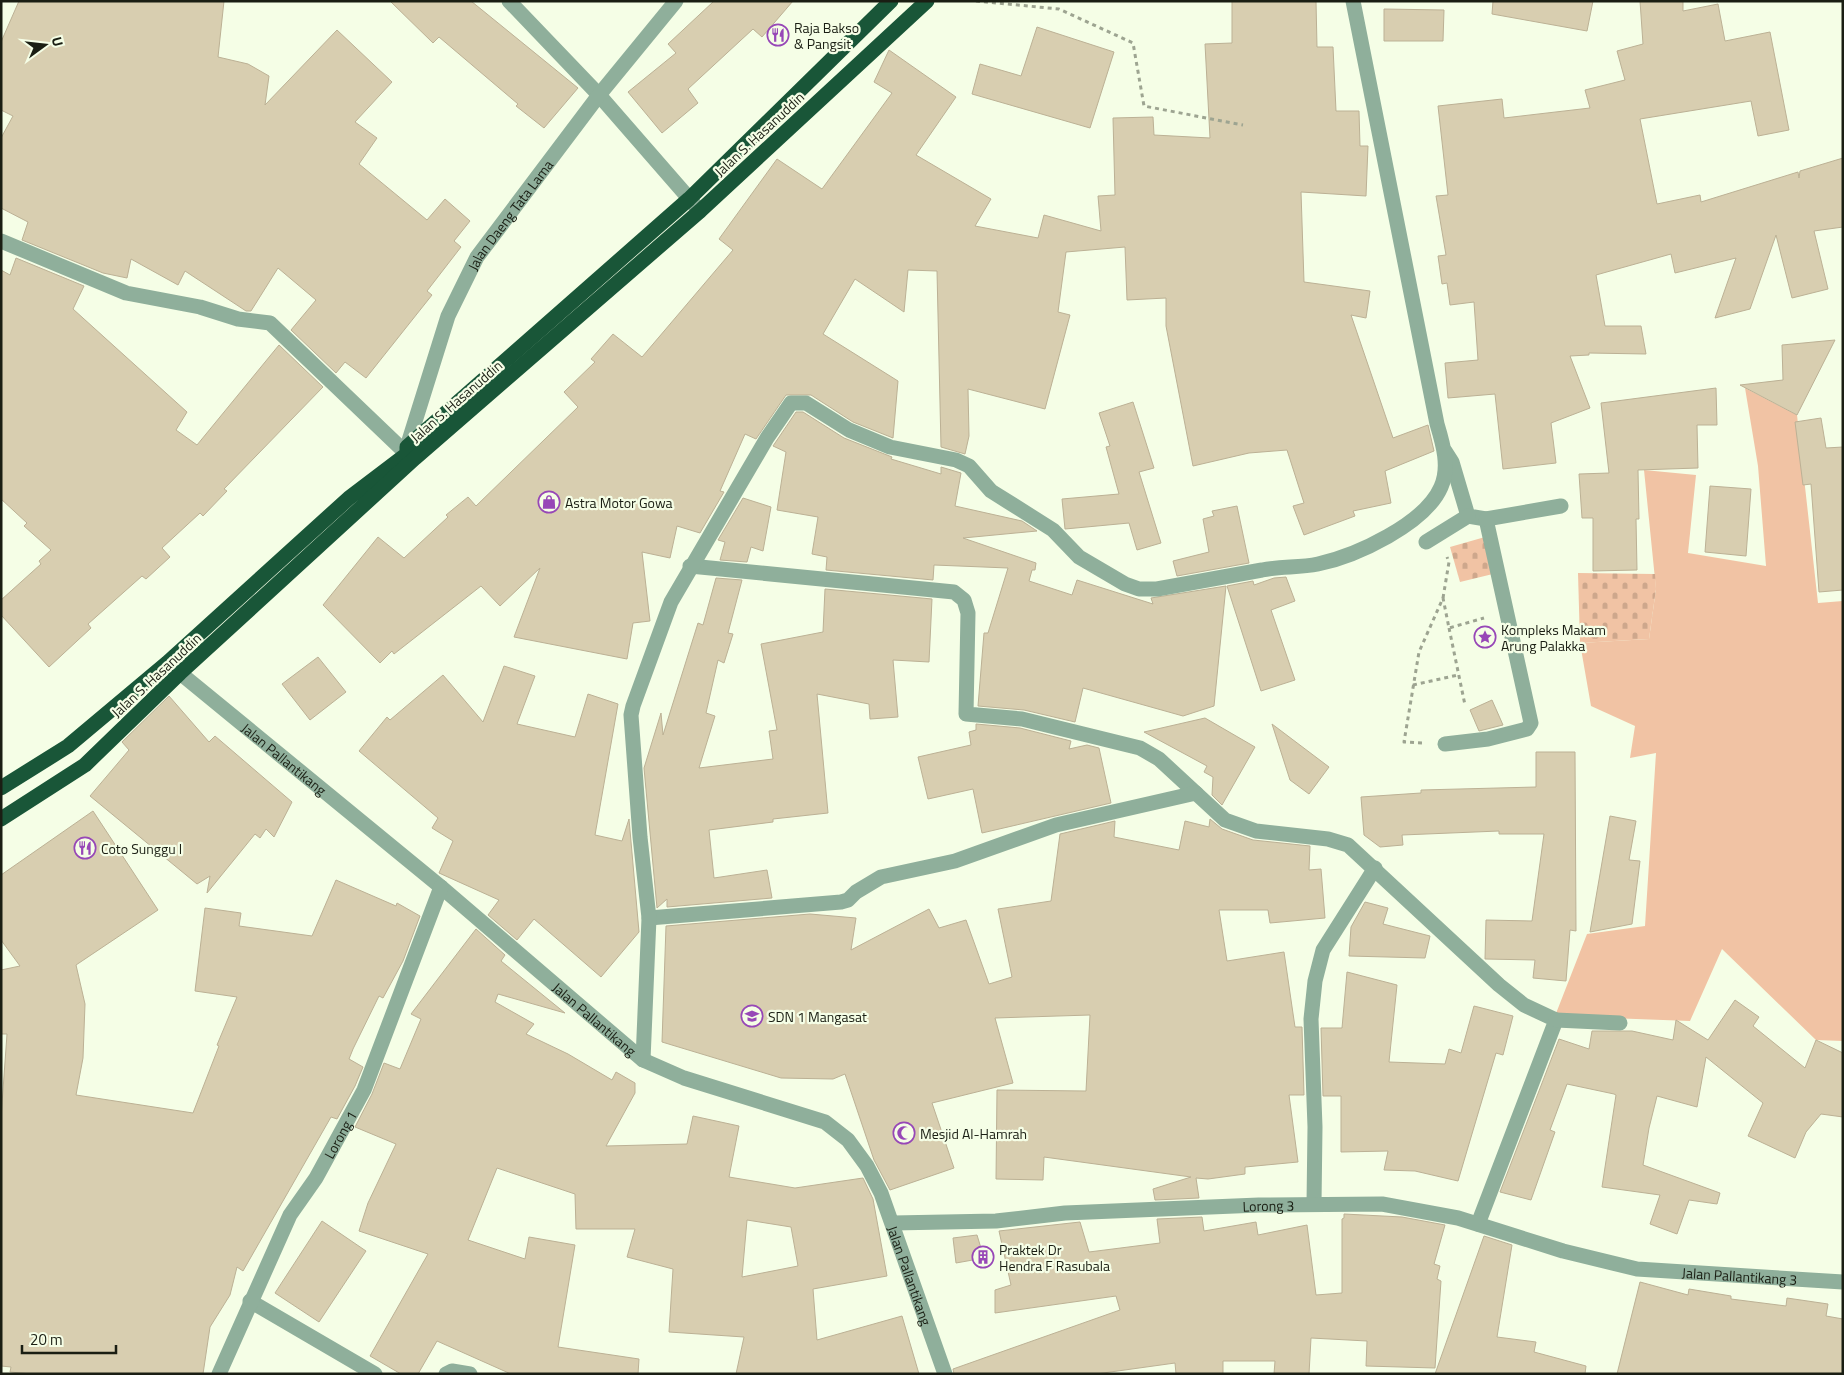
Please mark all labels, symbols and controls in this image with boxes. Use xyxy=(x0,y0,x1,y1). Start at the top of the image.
place label: Raja Bakso & Pangsit xyxy=(794,17,859,54)
north arrow xyxy=(20,20,70,70)
restaurant icon: Raja Bakso & Pangsit xyxy=(766,23,790,47)
text: U xyxy=(47,34,69,49)
street label: Jalan S. Hasanuddin xyxy=(709,87,809,181)
street label: Jalan Daeng Tata Lama xyxy=(462,155,558,274)
street label: Jalan S. Hasanuddin xyxy=(405,355,507,447)
shop icon: Astra Motor Gowa xyxy=(537,490,561,514)
place label: Astra Motor Gowa xyxy=(565,492,673,513)
place label: Kompleks Makam Arung Palakka xyxy=(1501,619,1606,656)
place icon: Kompleks Makam Arung Palakka xyxy=(1473,625,1497,649)
street label: Jalan S. Hasanuddin xyxy=(106,628,206,722)
street label: Jalan Pallantikang xyxy=(237,717,331,800)
restaurant icon: Coto Sunggu I xyxy=(73,836,97,860)
place label: Coto Sunggu I xyxy=(101,838,182,859)
street label: Jalan Pallantikang xyxy=(548,977,641,1061)
school or university icon: SDN 1 Mangasat xyxy=(740,1004,764,1028)
place label: SDN 1 Mangasat xyxy=(768,1006,867,1027)
street label: Lorong 1 xyxy=(318,1107,361,1162)
mosque icon: Mesjid Al-Hamrah xyxy=(892,1121,916,1145)
place label: Mesjid Al-Hamrah xyxy=(920,1123,1027,1144)
street label: Lorong 3 xyxy=(1242,1194,1294,1216)
street label: Jalan Pallantikang xyxy=(883,1222,937,1328)
place label: Praktek Dr Hendra F Rasubala xyxy=(999,1239,1110,1276)
building icon: Praktek Dr Hendra F Rasubala xyxy=(971,1245,995,1269)
street label: Jalan Pallantikang 3 xyxy=(1681,1261,1798,1290)
scale bar xyxy=(22,1322,116,1354)
text: 20 m xyxy=(30,1328,63,1351)

